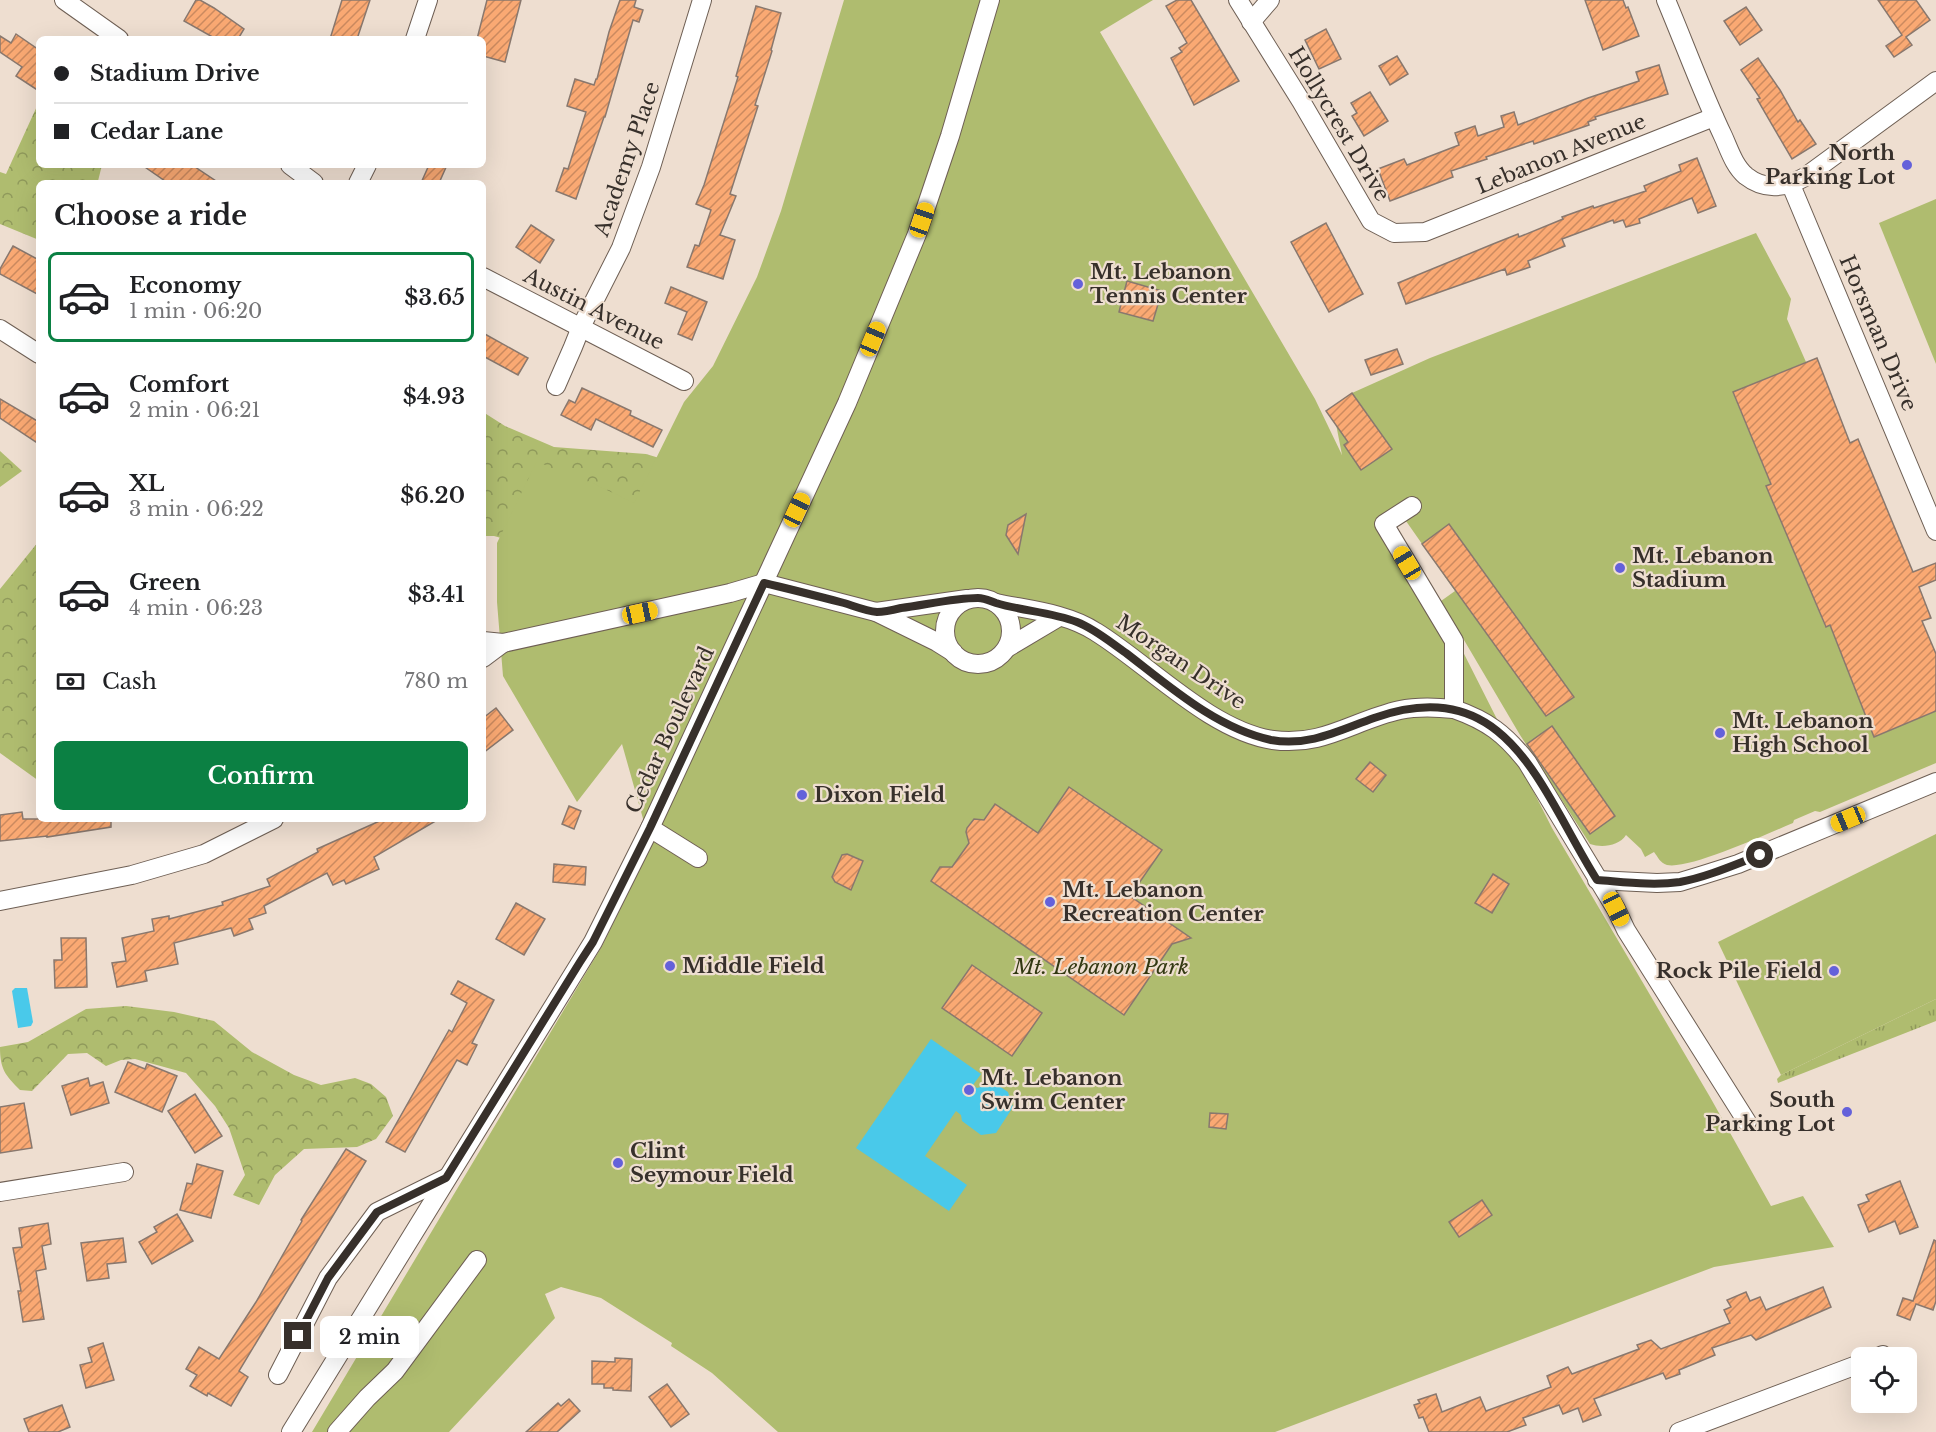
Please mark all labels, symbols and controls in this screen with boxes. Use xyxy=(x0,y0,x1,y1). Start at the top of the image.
street label: Hollycrest Drive xyxy=(1283,42,1395,206)
text: Stadium Drive xyxy=(90,60,260,87)
street label: Academy Place xyxy=(588,78,666,241)
street label: Lebanon Avenue xyxy=(1472,108,1650,200)
text: Cedar Lane xyxy=(90,118,223,145)
place label: North Parking Lot xyxy=(1765,140,1895,190)
marker: North Parking Lot xyxy=(1900,158,1914,172)
text: Choose a ride xyxy=(54,199,247,232)
car xyxy=(908,200,936,240)
street label: Horsman Drive xyxy=(1833,251,1923,415)
place label: Mt. Lebanon Tennis Center xyxy=(1090,259,1248,309)
street label: Austin Avenue xyxy=(518,262,669,356)
icon: car xyxy=(57,270,111,324)
text: Economy xyxy=(129,272,241,299)
marker: Mt. Lebanon Tennis Center xyxy=(1071,277,1085,291)
text: $3.65 xyxy=(404,284,465,311)
text: 1 min · 06:20 xyxy=(129,299,262,323)
car xyxy=(858,319,888,359)
icon: car xyxy=(57,369,111,423)
text: Comfort xyxy=(129,371,229,398)
text: $4.93 xyxy=(403,383,465,410)
text: 2 min · 06:21 xyxy=(129,398,260,422)
icon: car xyxy=(57,468,111,522)
text: XL xyxy=(129,470,164,497)
text: $6.20 xyxy=(400,482,465,509)
car xyxy=(781,490,813,530)
text: 3 min · 06:22 xyxy=(129,497,264,521)
car xyxy=(1390,543,1424,583)
place label: Mt. Lebanon Stadium xyxy=(1632,543,1774,593)
marker: Mt. Lebanon Stadium xyxy=(1613,561,1627,575)
icon: car xyxy=(57,567,111,621)
text: Green xyxy=(129,569,201,596)
text: $3.41 xyxy=(408,581,465,608)
text: 4 min · 06:23 xyxy=(129,596,263,620)
car xyxy=(621,600,659,626)
street label: Morgan Drive xyxy=(1111,609,1251,715)
street label: Cedar Boulevard xyxy=(620,643,720,817)
icon: cash xyxy=(54,665,87,698)
text: Cash xyxy=(102,668,157,695)
text: 780 m xyxy=(404,669,468,693)
place label: Mt. Lebanon High School xyxy=(1732,708,1874,758)
marker: Mt. Lebanon High School xyxy=(1713,726,1727,740)
button: Confirm xyxy=(54,741,468,810)
place label: Dixon Field xyxy=(814,782,946,808)
marker: Dixon Field xyxy=(795,788,809,802)
car xyxy=(1828,804,1868,834)
route start xyxy=(1746,841,1773,868)
place label: Mt. Lebanon Recreation Center xyxy=(1062,877,1264,927)
car xyxy=(1600,889,1632,929)
marker: Mt. Lebanon Recreation Center xyxy=(1043,895,1057,909)
place label: Middle Field xyxy=(682,953,825,979)
park label: Mt. Lebanon Park xyxy=(1012,954,1189,980)
place label: Rock Pile Field xyxy=(1656,958,1822,984)
marker: Middle Field xyxy=(663,959,677,973)
marker: Rock Pile Field xyxy=(1827,964,1841,978)
place label: Mt. Lebanon Swim Center xyxy=(981,1065,1126,1115)
marker: Mt. Lebanon Swim Center xyxy=(962,1083,976,1097)
place label: South Parking Lot xyxy=(1705,1087,1835,1137)
marker: South Parking Lot xyxy=(1840,1105,1854,1119)
place label: Clint Seymour Field xyxy=(630,1138,794,1188)
marker: Clint Seymour Field xyxy=(611,1156,625,1170)
callout: 2 min xyxy=(319,1315,418,1357)
route end xyxy=(284,1322,311,1349)
text: 2 min xyxy=(339,1325,400,1349)
map controls xyxy=(1851,1347,1917,1413)
button: locate xyxy=(1851,1347,1917,1413)

